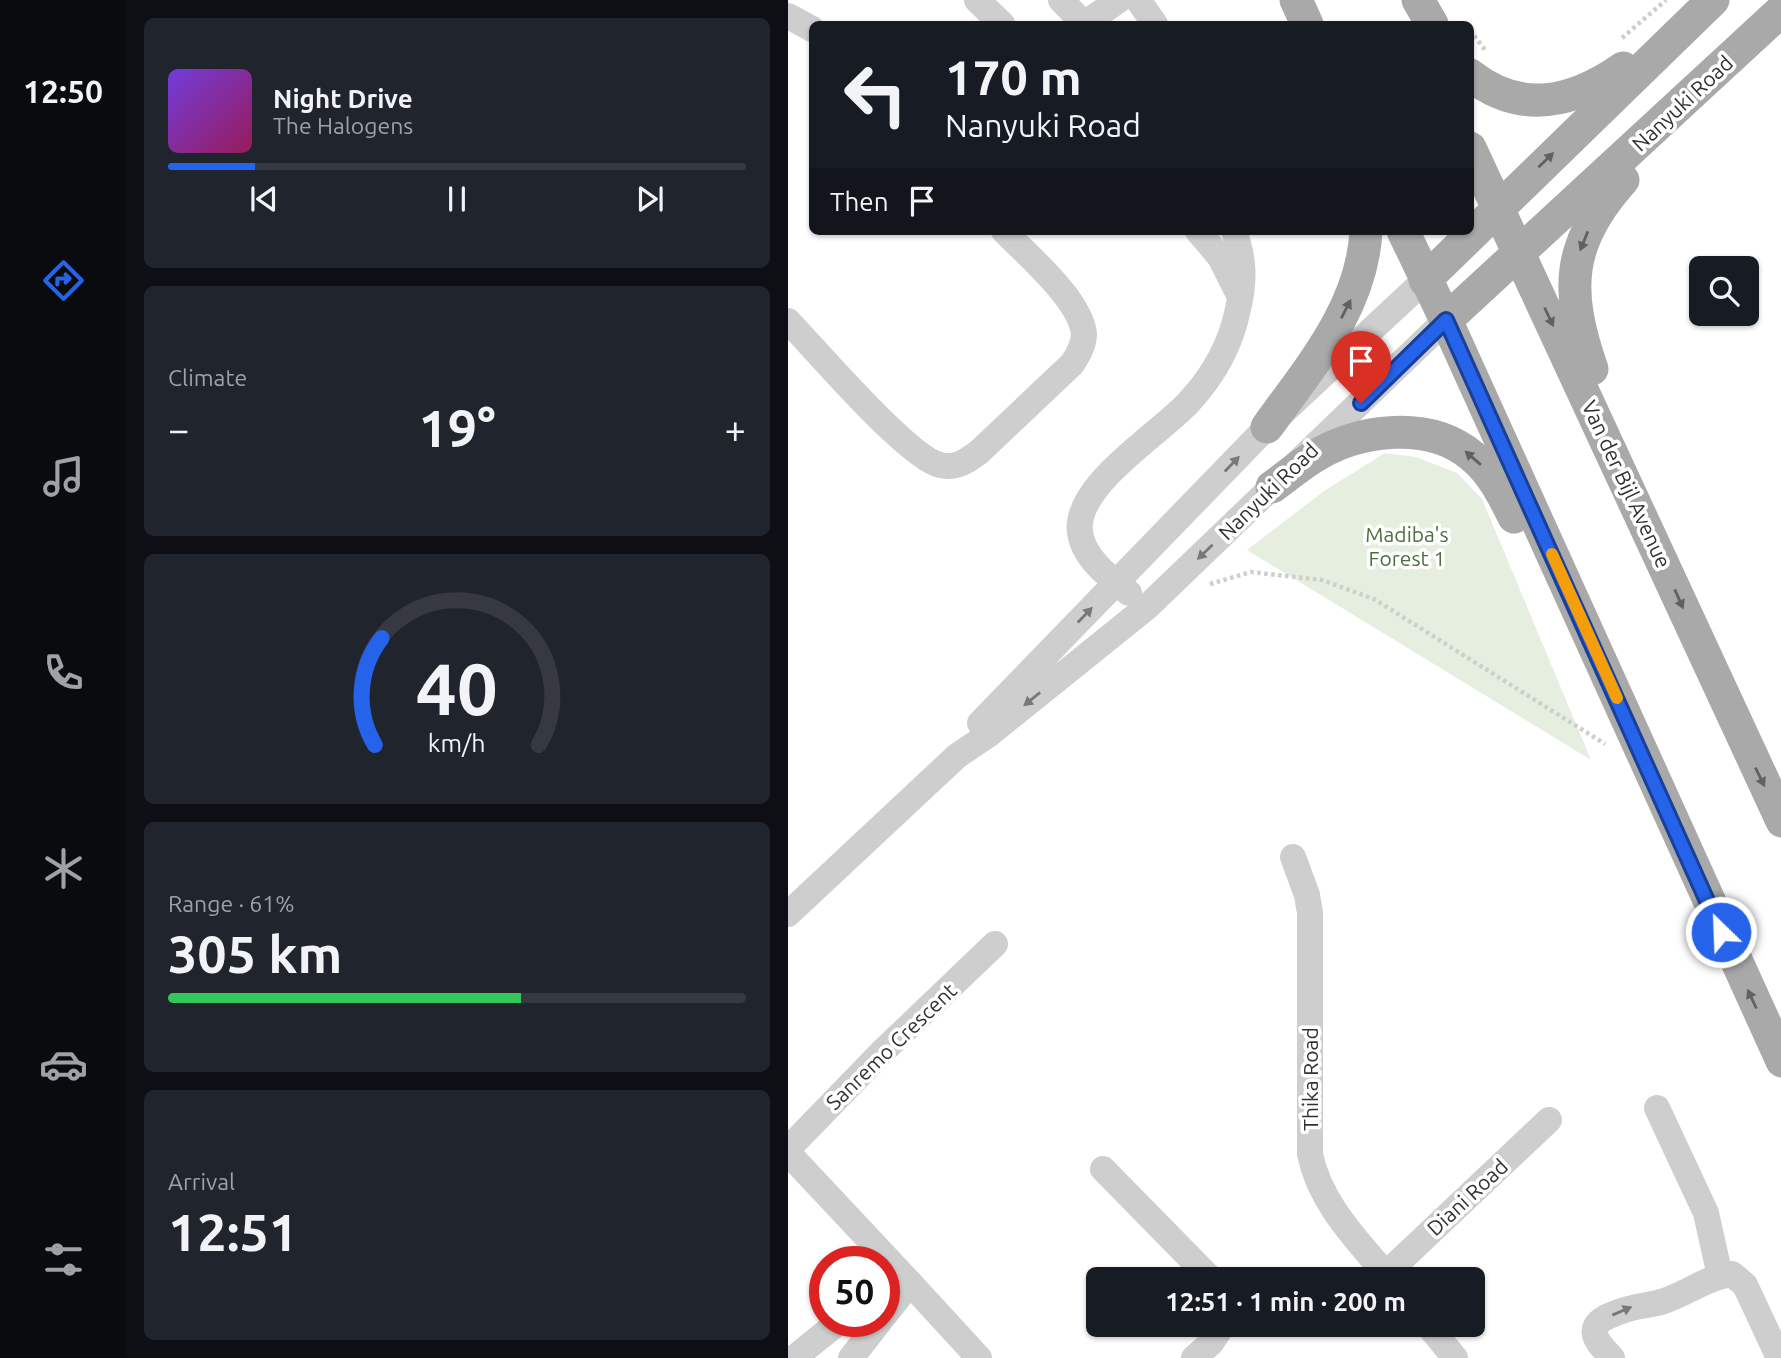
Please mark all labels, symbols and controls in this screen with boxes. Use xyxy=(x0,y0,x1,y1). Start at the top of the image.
icon: left xyxy=(830,49,921,140)
text: 170 m xyxy=(945,49,1082,104)
street label: Nanyuki Road xyxy=(1627,50,1737,156)
text: 12:50 xyxy=(23,73,103,109)
text: Night Drive xyxy=(273,84,413,113)
text: Nanyuki Road xyxy=(945,107,1141,143)
text: The Halogens xyxy=(273,113,413,138)
one-way arrow xyxy=(1537,153,1554,169)
icon: previous xyxy=(245,180,283,218)
icon: pause xyxy=(438,180,476,218)
icon: next xyxy=(631,180,669,218)
icon: arrive xyxy=(903,182,941,220)
text: Then xyxy=(830,187,889,216)
one-way arrow xyxy=(1578,231,1589,252)
icon: directions xyxy=(39,256,88,305)
map controls xyxy=(1689,256,1759,326)
button: search xyxy=(1689,256,1759,326)
one-way arrow xyxy=(1340,299,1351,319)
one-way arrow xyxy=(1543,307,1555,327)
pin xyxy=(1331,331,1391,403)
icon: arrive xyxy=(1342,342,1380,380)
text: Climate xyxy=(168,365,247,390)
street label: Van der Bijl Avenue xyxy=(1578,397,1676,571)
text: 19° xyxy=(418,399,496,457)
text: − xyxy=(168,408,189,450)
text: + xyxy=(725,408,746,450)
street label: Nanyuki Road xyxy=(1213,438,1323,544)
one-way arrow xyxy=(1465,451,1482,466)
icon: music xyxy=(39,452,88,501)
one-way arrow xyxy=(1223,455,1240,472)
park label: Madiba's Forest 1 xyxy=(1365,522,1449,570)
one-way arrow xyxy=(1197,543,1214,559)
one-way arrow xyxy=(1673,589,1685,609)
one-way arrow xyxy=(1077,607,1093,624)
text: 40 xyxy=(416,647,498,729)
icon: phone xyxy=(39,648,88,697)
one-way arrow xyxy=(1023,691,1040,706)
text: km/h xyxy=(428,729,486,757)
one-way arrow xyxy=(1754,767,1766,787)
icon: climate xyxy=(39,844,88,893)
text: Range · 61% xyxy=(168,891,295,916)
position arrow xyxy=(1684,895,1758,969)
text: 305 km xyxy=(168,925,342,983)
street label: Sanremo Crescent xyxy=(821,978,961,1114)
one-way arrow xyxy=(1747,989,1758,1009)
street label: Thika Road xyxy=(1298,1027,1322,1131)
icon: car xyxy=(39,1040,88,1089)
street label: Diani Road xyxy=(1422,1154,1512,1240)
text: Arrival xyxy=(168,1169,235,1194)
text: 12:51 xyxy=(168,1203,298,1261)
icon: filters xyxy=(39,1235,88,1284)
speed limit sign: 50 xyxy=(809,1246,900,1337)
text: 12:51 · 1 min · 200 m xyxy=(1165,1287,1406,1316)
one-way arrow xyxy=(1612,1305,1632,1317)

